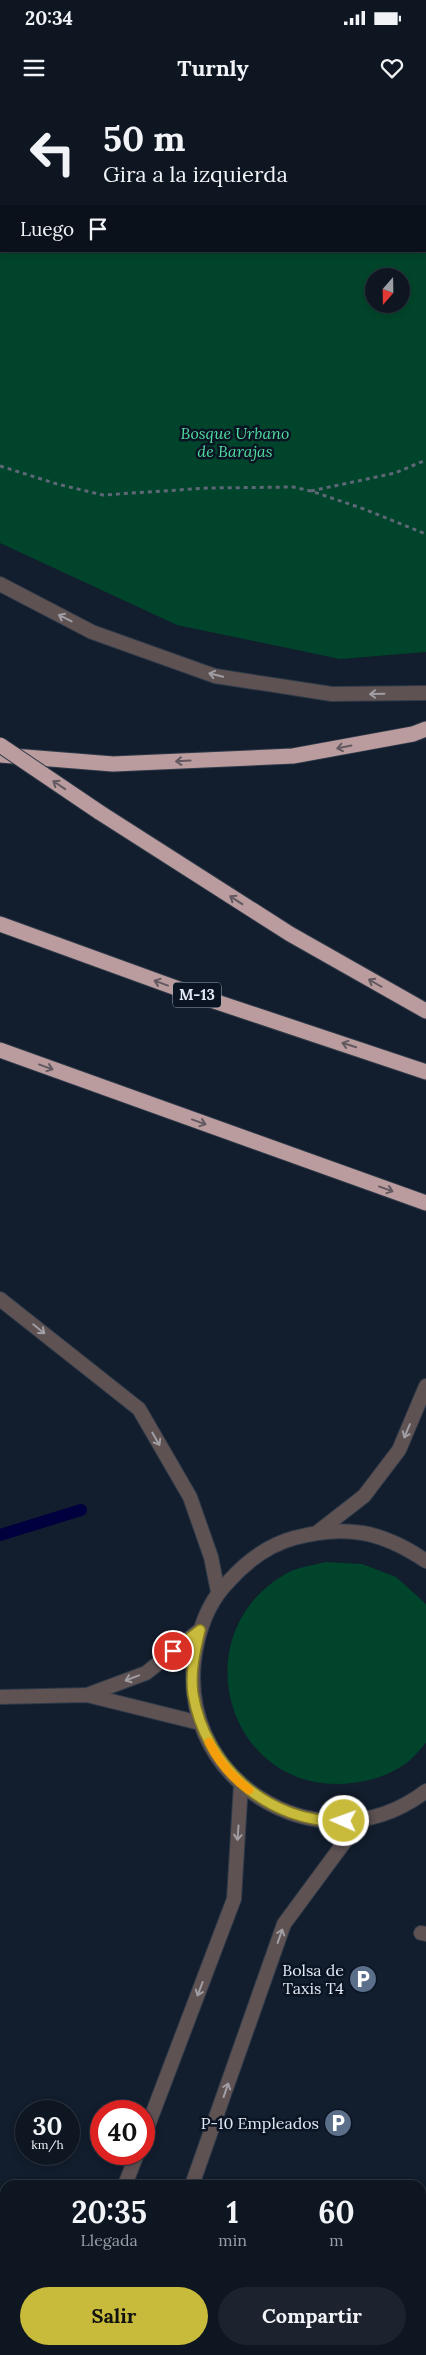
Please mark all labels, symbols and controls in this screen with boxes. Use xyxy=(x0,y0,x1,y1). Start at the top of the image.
text: 20:34 xyxy=(25,6,73,30)
icon: menu xyxy=(20,54,48,82)
text: Turnly xyxy=(177,54,249,82)
icon: heart xyxy=(378,54,406,82)
text: 50 m xyxy=(103,116,186,161)
icon: left xyxy=(20,120,85,185)
text: Gira a la izquierda xyxy=(103,160,288,188)
icon: arrive xyxy=(84,215,112,243)
text: Luego xyxy=(20,217,74,241)
north arrow xyxy=(365,268,410,312)
map controls xyxy=(365,268,410,313)
park label: Bosque Urbano de Barajas xyxy=(181,423,289,461)
one-way arrow xyxy=(58,613,73,622)
one-way arrow xyxy=(209,670,225,680)
one-way arrow xyxy=(370,689,386,698)
one-way arrow xyxy=(337,742,353,752)
one-way arrow xyxy=(175,757,191,766)
one-way arrow xyxy=(52,780,66,790)
one-way arrow xyxy=(229,894,243,904)
one-way arrow xyxy=(369,977,383,987)
one-way arrow xyxy=(154,978,170,987)
road number: M-13 xyxy=(173,982,221,1008)
one-way arrow xyxy=(341,1040,357,1050)
one-way arrow xyxy=(38,1063,53,1072)
one-way arrow xyxy=(191,1118,206,1127)
one-way arrow xyxy=(378,1185,393,1194)
one-way arrow xyxy=(32,1324,46,1334)
one-way arrow xyxy=(402,1423,411,1438)
one-way arrow xyxy=(152,1431,162,1445)
pin xyxy=(152,1630,194,1672)
icon: arrive xyxy=(159,1637,187,1665)
one-way arrow xyxy=(125,1674,140,1683)
position arrow xyxy=(317,1794,369,1846)
one-way arrow xyxy=(233,1825,242,1841)
one-way arrow xyxy=(276,1929,285,1945)
place label: Bolsa de Taxis T4 xyxy=(282,1960,344,1998)
parking icon: Bolsa de Taxis T4 xyxy=(348,1964,378,1994)
one-way arrow xyxy=(194,1981,204,1996)
one-way arrow xyxy=(222,2082,231,2098)
speed limit sign: 40 xyxy=(90,2100,155,2165)
parking icon: P-10 Empleados xyxy=(323,2108,353,2138)
text: 30 xyxy=(33,2110,62,2142)
place label: P-10 Empleados xyxy=(201,2113,319,2133)
text: km/h xyxy=(31,2137,64,2152)
text: 20:35 xyxy=(71,2193,147,2231)
text: 1 xyxy=(227,2193,239,2231)
text: 60 xyxy=(318,2193,355,2231)
text: Llegada xyxy=(81,2230,138,2250)
text: min xyxy=(218,2230,247,2250)
text: m xyxy=(329,2230,344,2250)
button: Salir xyxy=(20,2287,208,2345)
button: Compartir xyxy=(218,2287,406,2345)

